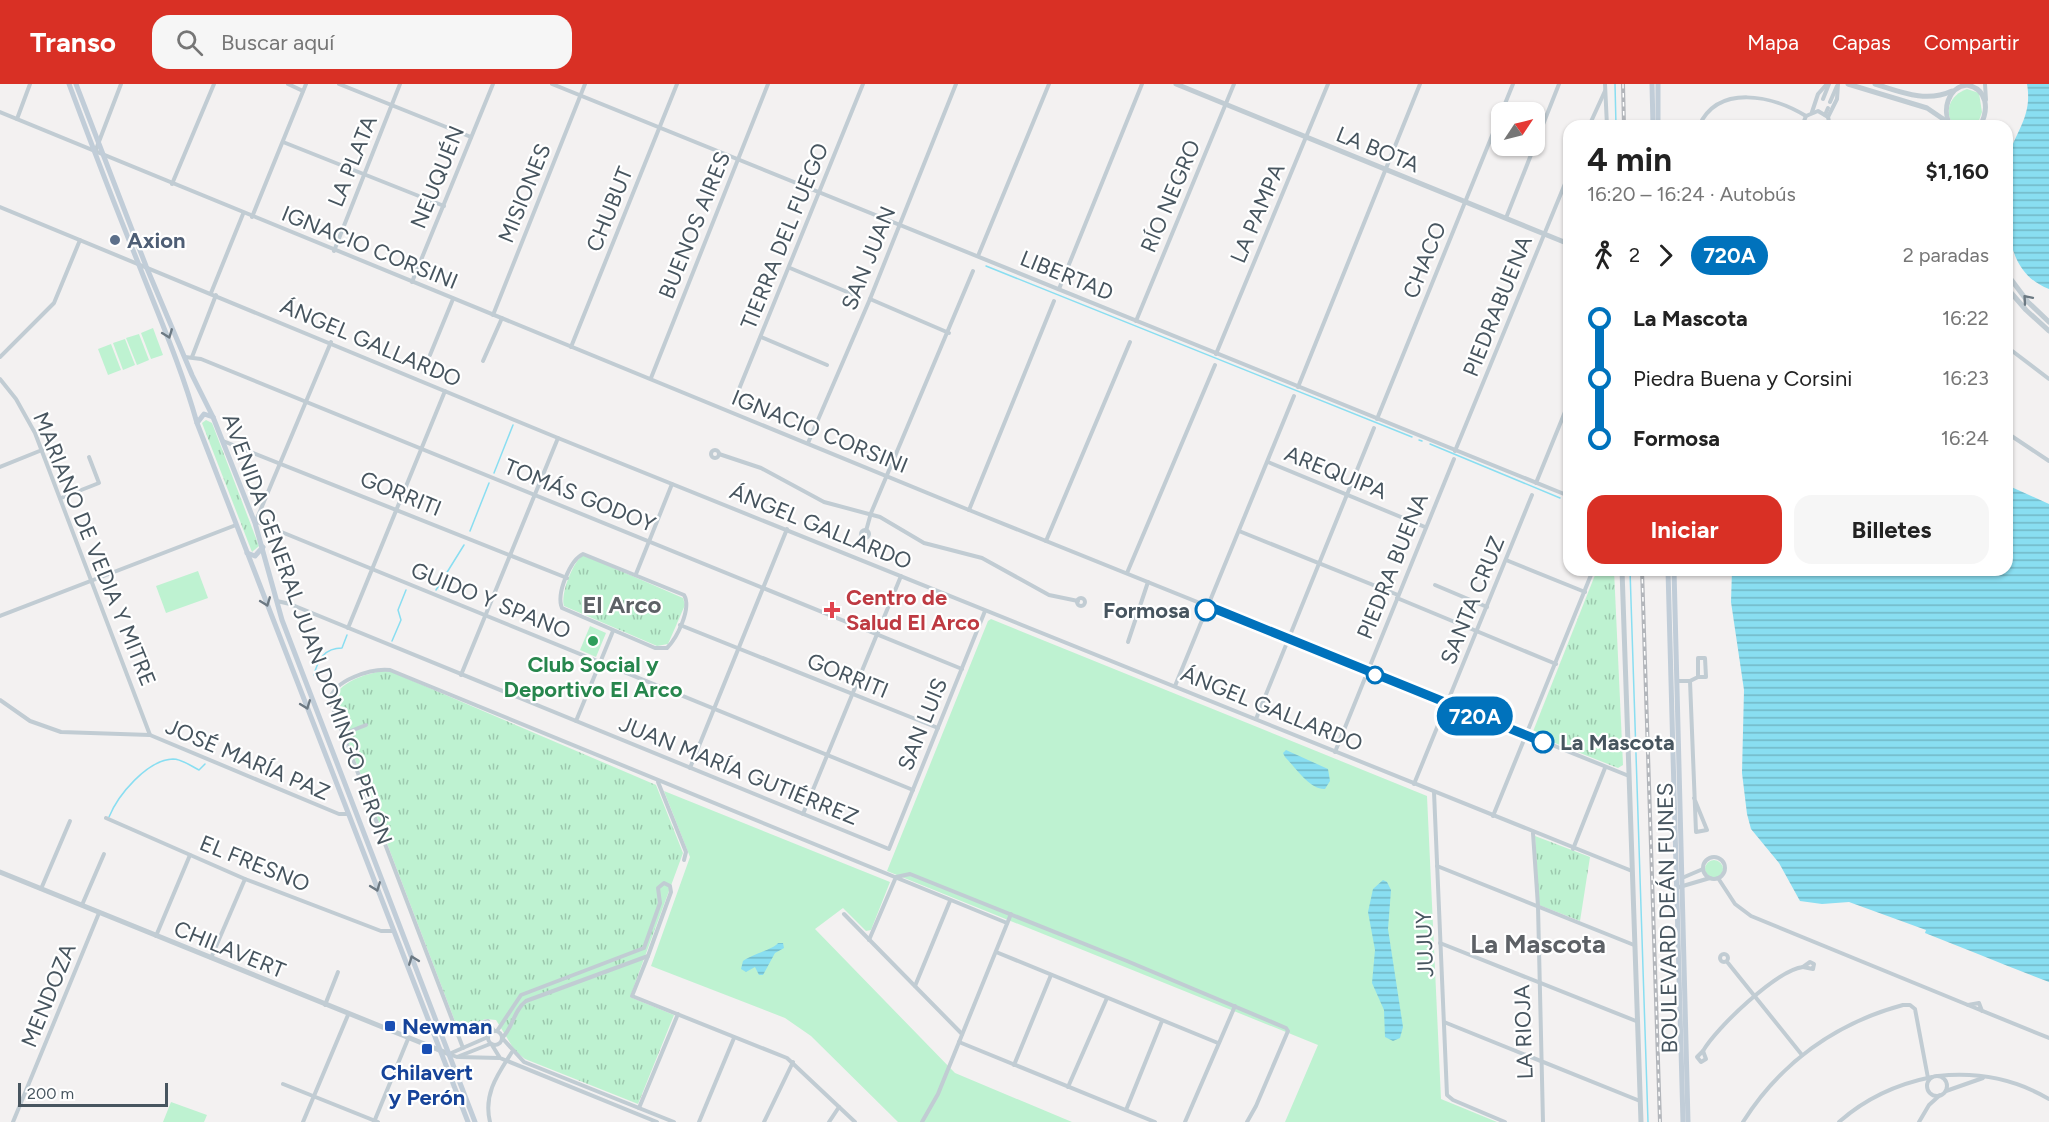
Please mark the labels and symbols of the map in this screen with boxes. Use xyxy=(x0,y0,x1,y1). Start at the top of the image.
north arrow xyxy=(1491,102,1545,156)
street label: LA PLATA xyxy=(322,111,383,211)
street label: LA BOTA xyxy=(1332,121,1424,178)
street label: NEUQUÉN xyxy=(405,122,470,232)
street label: RÍO NEGRO xyxy=(1135,136,1206,257)
street label: TIERRA DEL FUEGO xyxy=(735,139,834,333)
street label: MISIONES xyxy=(492,140,557,247)
street label: BUENOS AIRES xyxy=(653,148,736,303)
street label: LA PAMPA xyxy=(1224,159,1291,267)
street label: CHUBUT xyxy=(580,163,639,255)
street label: IGNACIO CORSINI xyxy=(278,200,462,295)
street label: SAN JUAN xyxy=(835,202,902,314)
street label: CHACO xyxy=(1397,218,1452,302)
place label: Axion xyxy=(127,227,186,254)
street label: PIEDRABUENA xyxy=(1457,232,1538,381)
marker: Axion xyxy=(108,233,122,247)
street label: LIBERTAD xyxy=(1016,245,1117,306)
street label: ÁNGEL GALLARDO xyxy=(276,292,465,393)
one-way arrow xyxy=(2023,296,2034,306)
one-way arrow xyxy=(161,327,173,338)
street label: IGNACIO CORSINI xyxy=(728,384,912,479)
street label: MARIANO DE VEDIA Y MITRE xyxy=(27,408,162,690)
street label: AVENIDA GENERAL JUAN DOMINGO PERÓN xyxy=(217,410,398,848)
street label: AREQUIPA xyxy=(1281,440,1391,505)
street label: TOMÁS GODOY xyxy=(500,453,660,538)
street label: GORRITI xyxy=(356,465,445,522)
street label: ÁNGEL GALLARDO xyxy=(726,478,916,575)
street label: PIEDRA BUENA xyxy=(1351,489,1434,643)
street label: SANTA CRUZ xyxy=(1435,532,1510,668)
street label: GUIDO Y SPANO xyxy=(407,556,575,645)
place label: Centro de Salud El Arco xyxy=(846,584,980,636)
district label: El Arco xyxy=(582,590,662,619)
one-way arrow xyxy=(259,595,271,606)
place label: Formosa xyxy=(1103,597,1190,624)
marker: Formosa xyxy=(1195,599,1217,621)
marker: Centro de Salud El Arco xyxy=(823,601,841,619)
marker: Club Social y Deportivo El Arco xyxy=(586,634,600,648)
street label: GORRITI xyxy=(803,647,892,704)
place label: Club Social y Deportivo El Arco xyxy=(504,651,683,703)
street label: ÁNGEL GALLARDO xyxy=(1177,660,1367,757)
unlabelled marker xyxy=(1366,666,1384,684)
street label: SAN LUIS xyxy=(892,674,953,774)
line badge: 720A xyxy=(1433,696,1517,736)
one-way arrow xyxy=(299,699,311,710)
street label: JUAN MARÍA GUTIÉRREZ xyxy=(615,710,862,831)
street label: JOSÉ MARÍA PAZ xyxy=(162,713,334,806)
place label: La Mascota xyxy=(1560,729,1675,756)
marker: La Mascota xyxy=(1532,731,1554,753)
street label: BOULEVARD DEÁN FUNES xyxy=(1652,782,1683,1054)
street label: EL FRESNO xyxy=(196,829,314,898)
one-way arrow xyxy=(369,881,382,891)
street label: JUJUY xyxy=(1410,909,1439,978)
street label: CHILAVERT xyxy=(170,915,290,984)
district label: La Mascota xyxy=(1470,928,1606,960)
street label: MENDOZA xyxy=(15,939,82,1051)
one-way arrow xyxy=(408,955,420,966)
street label: LA RIOJA xyxy=(1508,984,1539,1080)
place label: Newman xyxy=(402,1013,493,1040)
marker: Newman xyxy=(383,1019,397,1033)
marker: Chilavert y Perón xyxy=(420,1042,434,1056)
place label: Chilavert y Perón xyxy=(381,1059,473,1111)
scale bar xyxy=(18,1080,168,1108)

